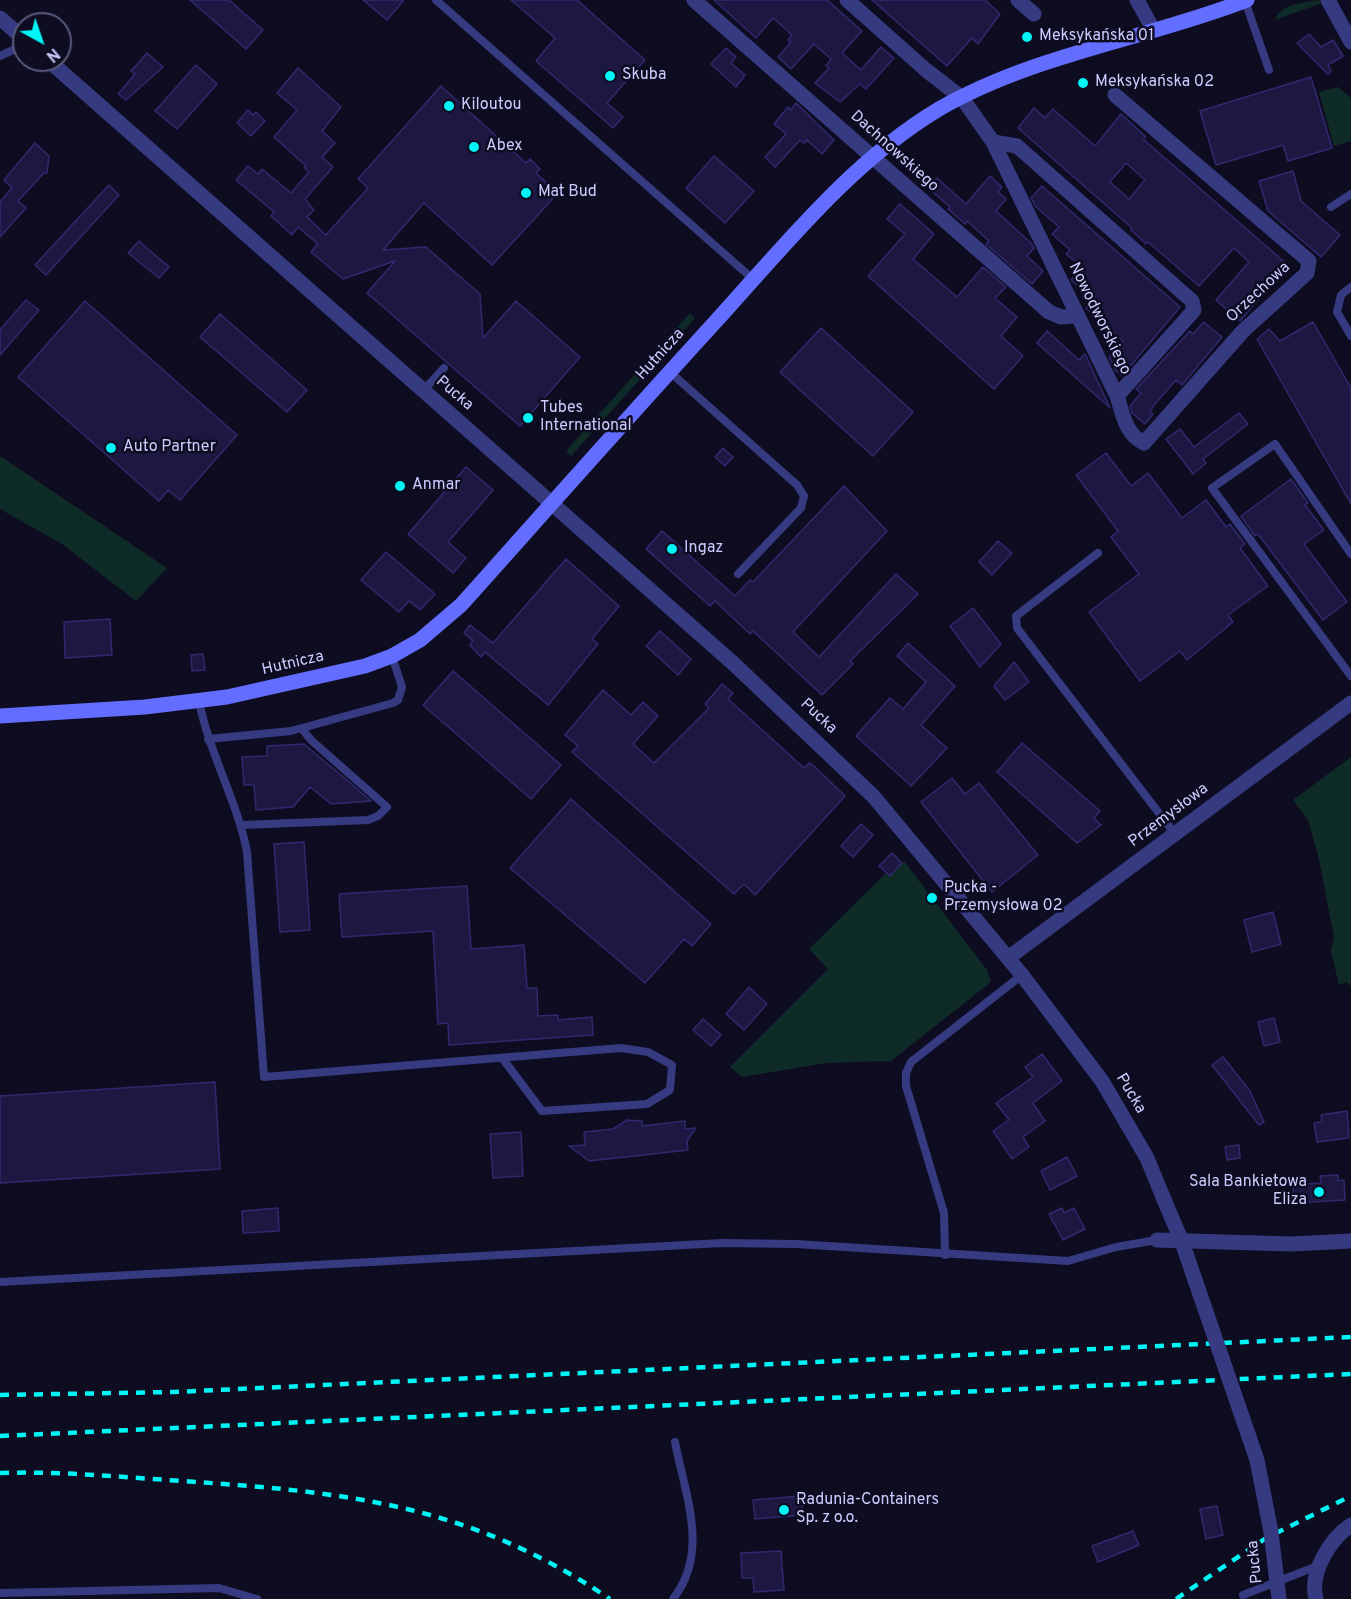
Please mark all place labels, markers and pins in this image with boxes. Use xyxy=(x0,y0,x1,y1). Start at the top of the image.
place label: Meksykańska 01 xyxy=(1039,27,1154,47)
marker: Meksykańska 01 xyxy=(1020,30,1034,44)
place label: Skuba xyxy=(622,66,666,86)
marker: Skuba xyxy=(603,69,617,83)
place label: Meksykańska 02 xyxy=(1095,73,1214,93)
marker: Meksykańska 02 xyxy=(1076,76,1090,90)
place label: Kiloutou xyxy=(461,96,522,116)
marker: Kiloutou xyxy=(442,99,456,113)
place label: Abex xyxy=(486,137,523,157)
marker: Abex xyxy=(467,140,481,154)
place label: Mat Bud xyxy=(538,183,597,203)
marker: Mat Bud xyxy=(519,186,533,200)
place label: Tubes International xyxy=(540,399,632,437)
marker: Tubes International xyxy=(521,411,535,425)
place label: Auto Partner xyxy=(123,438,216,458)
marker: Auto Partner xyxy=(104,441,118,455)
place label: Anmar xyxy=(412,476,461,496)
marker: Anmar xyxy=(393,479,407,493)
place label: Ingaz xyxy=(684,539,723,559)
marker: Ingaz xyxy=(665,542,679,556)
place label: Pucka - Przemysłowa 02 xyxy=(944,879,1062,917)
marker: Pucka - Przemysłowa 02 xyxy=(925,891,939,905)
place label: Sala Bankietowa Eliza xyxy=(1189,1173,1307,1211)
marker: Sala Bankietowa Eliza xyxy=(1312,1185,1326,1199)
place label: Radunia-Containers Sp. z o.o. xyxy=(796,1491,939,1529)
marker: Radunia-Containers Sp. z o.o. xyxy=(777,1503,791,1517)

